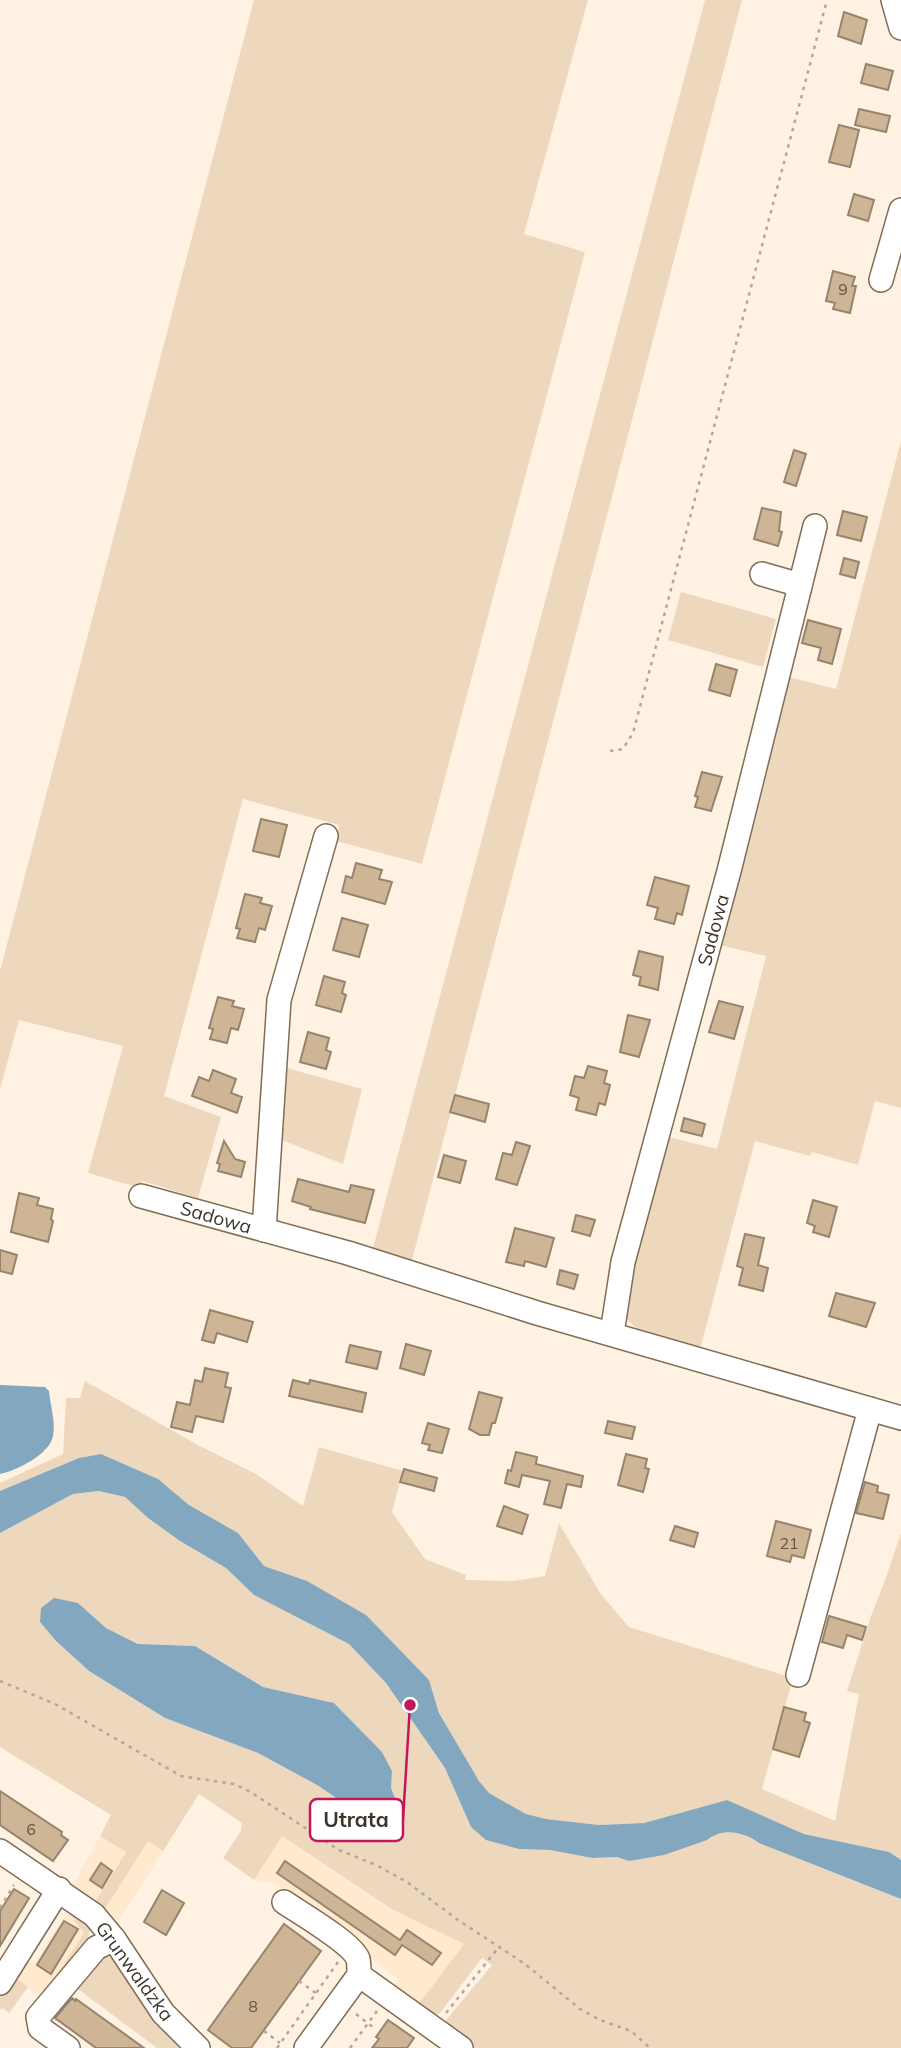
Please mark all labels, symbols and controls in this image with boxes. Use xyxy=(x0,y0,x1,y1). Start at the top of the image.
house number: 9 xyxy=(838,279,848,299)
street label: Sadowa xyxy=(692,892,734,968)
street label: Sadowa xyxy=(178,1195,254,1239)
house number: 21 xyxy=(779,1533,799,1553)
callout: Utrata xyxy=(310,1799,403,1841)
text: Utrata xyxy=(323,1806,389,1832)
house number: 6 xyxy=(26,1819,36,1839)
street label: Grunwaldzka xyxy=(91,1916,179,2026)
house number: 8 xyxy=(248,1996,258,2016)

